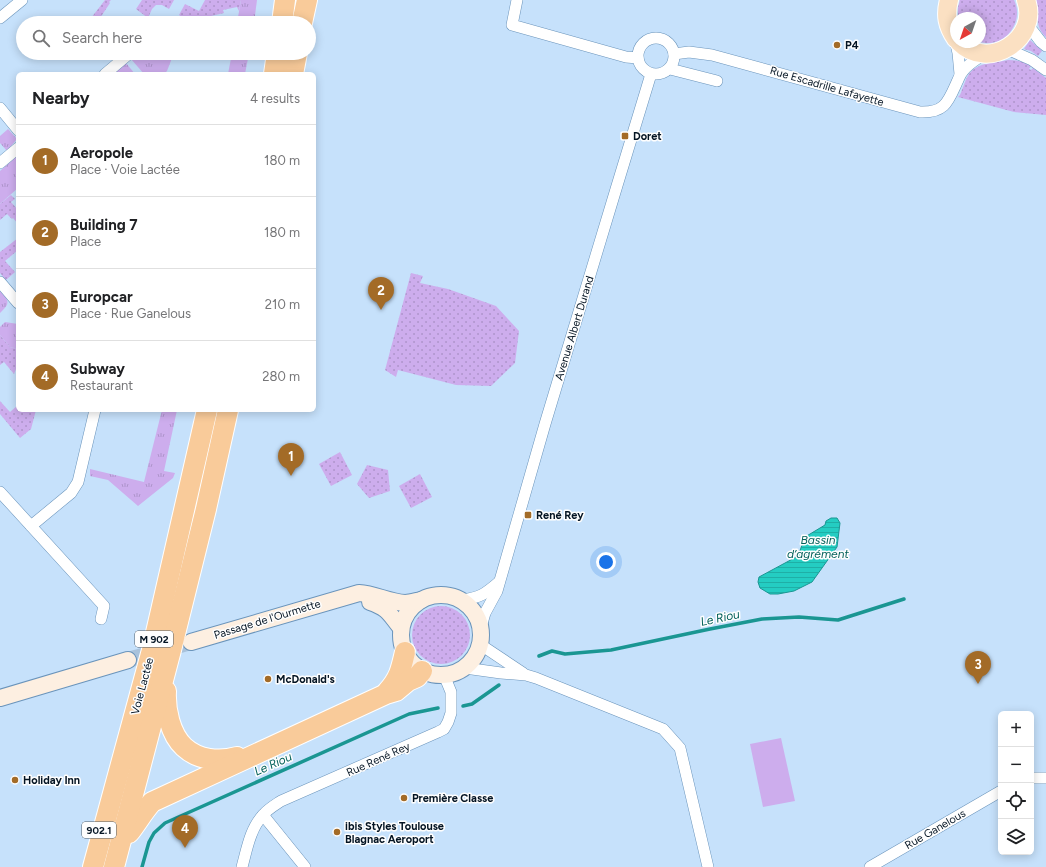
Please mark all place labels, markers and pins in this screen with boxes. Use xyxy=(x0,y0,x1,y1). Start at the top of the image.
place label: P4 xyxy=(845,39,859,52)
marker: P4 xyxy=(832,40,842,50)
place label: Doret xyxy=(633,130,662,143)
marker: Doret xyxy=(620,131,630,141)
pin: 2 xyxy=(368,277,394,310)
pin: 1 xyxy=(278,443,304,476)
place label: René Rey xyxy=(536,509,584,522)
marker: René Rey xyxy=(523,510,533,520)
pin: 3 xyxy=(965,651,991,684)
place label: McDonald's xyxy=(276,673,335,686)
marker: McDonald's xyxy=(263,674,273,684)
place label: Holiday Inn xyxy=(23,774,80,787)
marker: Holiday Inn xyxy=(10,775,20,785)
place label: Première Classe xyxy=(412,792,493,805)
marker: Première Classe xyxy=(399,793,409,803)
pin: 4 xyxy=(172,815,198,848)
place label: ibis Styles Toulouse Blagnac Aeroport xyxy=(345,820,444,846)
marker: ibis Styles Toulouse Blagnac Aeroport xyxy=(332,827,342,837)

